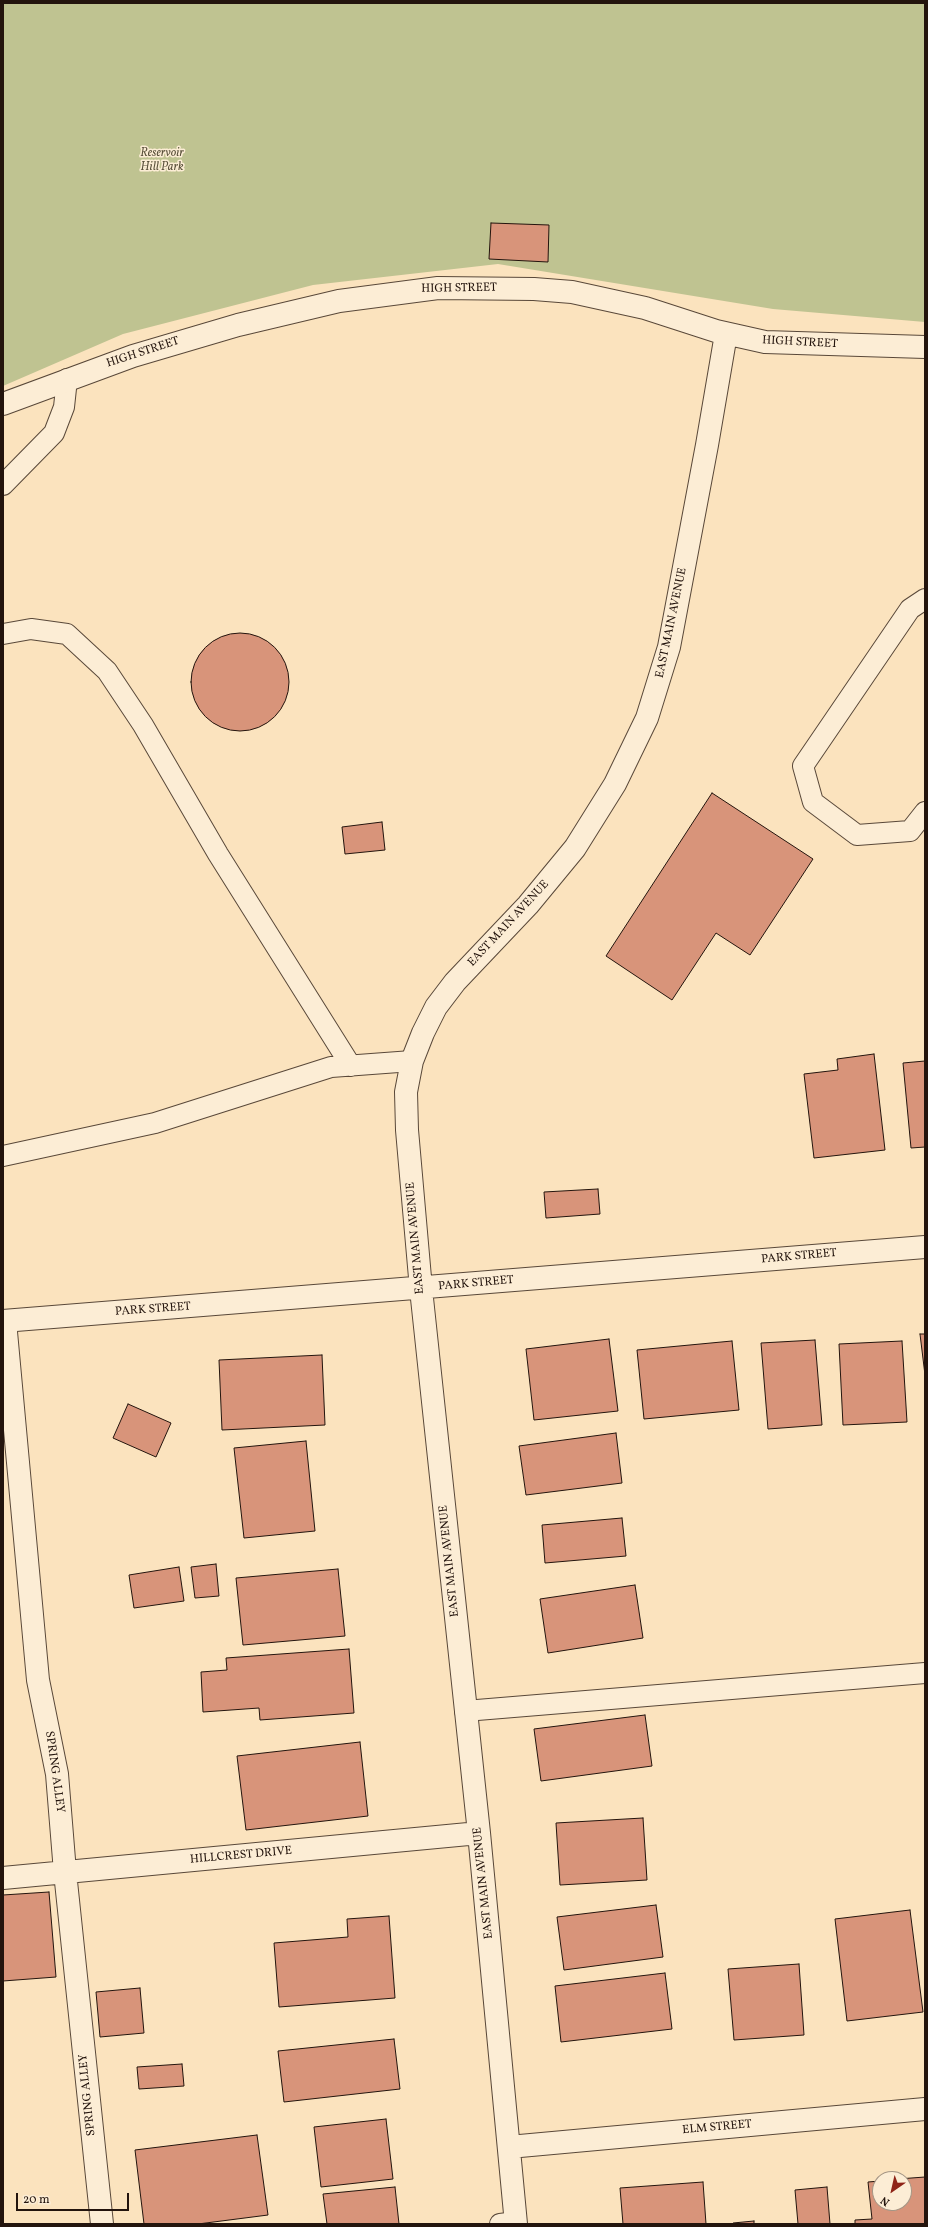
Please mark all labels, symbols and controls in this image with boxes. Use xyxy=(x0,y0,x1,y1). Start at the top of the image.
park label: Reservoir Hill Park xyxy=(140,147,184,175)
street label: HIGH STREET xyxy=(421,281,497,297)
street label: HIGH STREET xyxy=(105,334,181,372)
street label: HIGH STREET xyxy=(762,334,838,352)
street label: EAST MAIN AVENUE xyxy=(653,566,691,680)
street label: EAST MAIN AVENUE xyxy=(465,878,553,970)
street label: EAST MAIN AVENUE xyxy=(404,1181,428,1295)
street label: PARK STREET xyxy=(761,1247,837,1267)
street label: PARK STREET xyxy=(438,1274,514,1294)
street label: PARK STREET xyxy=(115,1300,191,1320)
street label: EAST MAIN AVENUE xyxy=(437,1504,463,1618)
street label: SPRING ALLEY xyxy=(41,1730,67,1814)
street label: EAST MAIN AVENUE xyxy=(471,1826,497,1940)
street label: HILLCREST DRIVE xyxy=(189,1844,293,1868)
street label: SPRING ALLEY xyxy=(77,2053,99,2137)
street label: ELM STREET xyxy=(682,2118,752,2138)
north arrow xyxy=(872,2171,912,2211)
scale bar xyxy=(18,2185,131,2211)
text: 20 m xyxy=(23,2192,50,2208)
text: N xyxy=(878,2192,893,2209)

